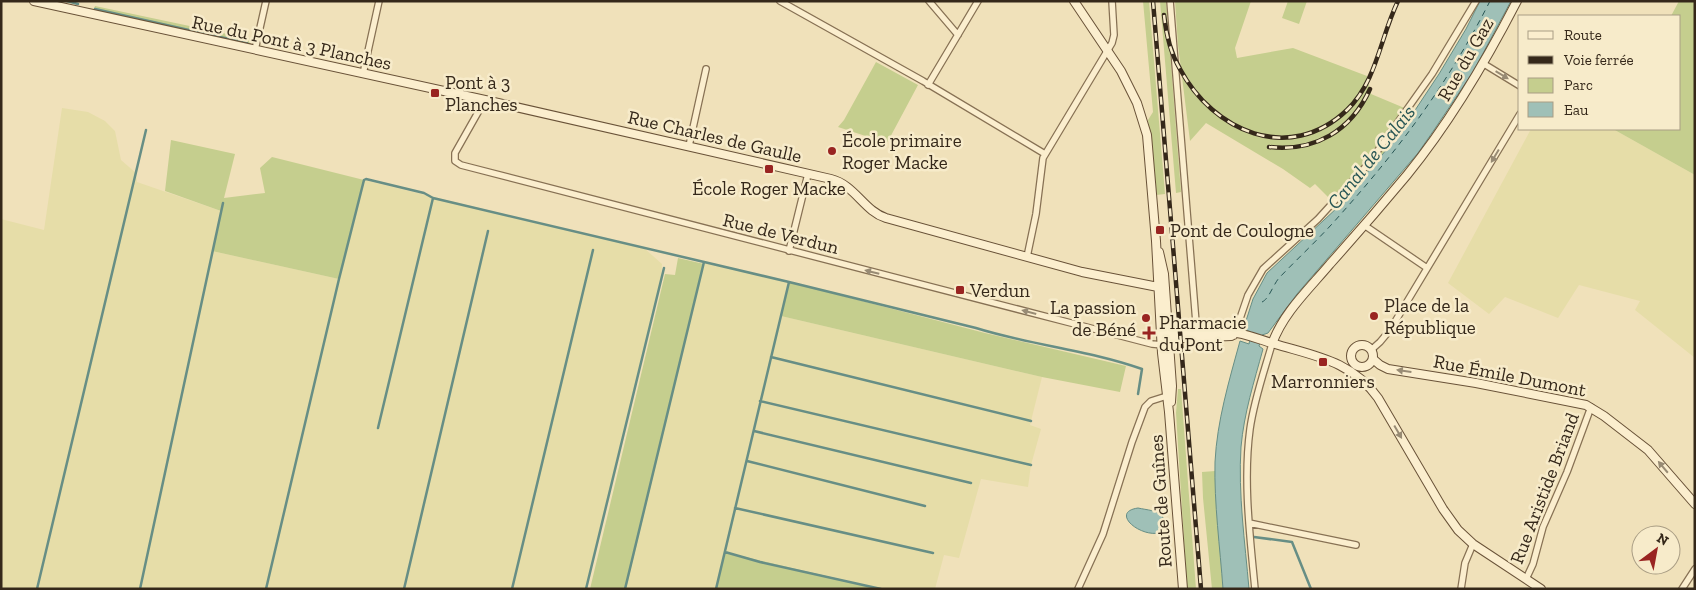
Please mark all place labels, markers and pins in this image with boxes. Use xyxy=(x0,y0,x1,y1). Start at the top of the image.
place label: Pont à 3 Planches xyxy=(445,71,518,116)
marker: Pont à 3 Planches xyxy=(429,87,441,99)
place label: École primaire Roger Macke xyxy=(842,129,962,174)
marker: École primaire Roger Macke xyxy=(826,145,838,157)
marker: École Roger Macke xyxy=(763,163,775,175)
place label: École Roger Macke xyxy=(692,177,846,200)
place label: Pont de Coulogne xyxy=(1170,219,1314,242)
marker: Pont de Coulogne xyxy=(1154,224,1166,236)
place label: Verdun xyxy=(969,279,1030,302)
marker: Verdun xyxy=(954,284,966,296)
place label: Place de la République xyxy=(1384,294,1476,339)
place label: La passion de Béné xyxy=(1050,296,1136,341)
marker: Place de la République xyxy=(1368,310,1380,322)
place label: Pharmacie du Pont xyxy=(1159,311,1246,356)
marker: La passion de Béné xyxy=(1140,312,1152,324)
marker: Pharmacie du Pont xyxy=(1143,327,1155,339)
marker: Marronniers xyxy=(1317,356,1329,368)
place label: Marronniers xyxy=(1271,370,1375,393)

